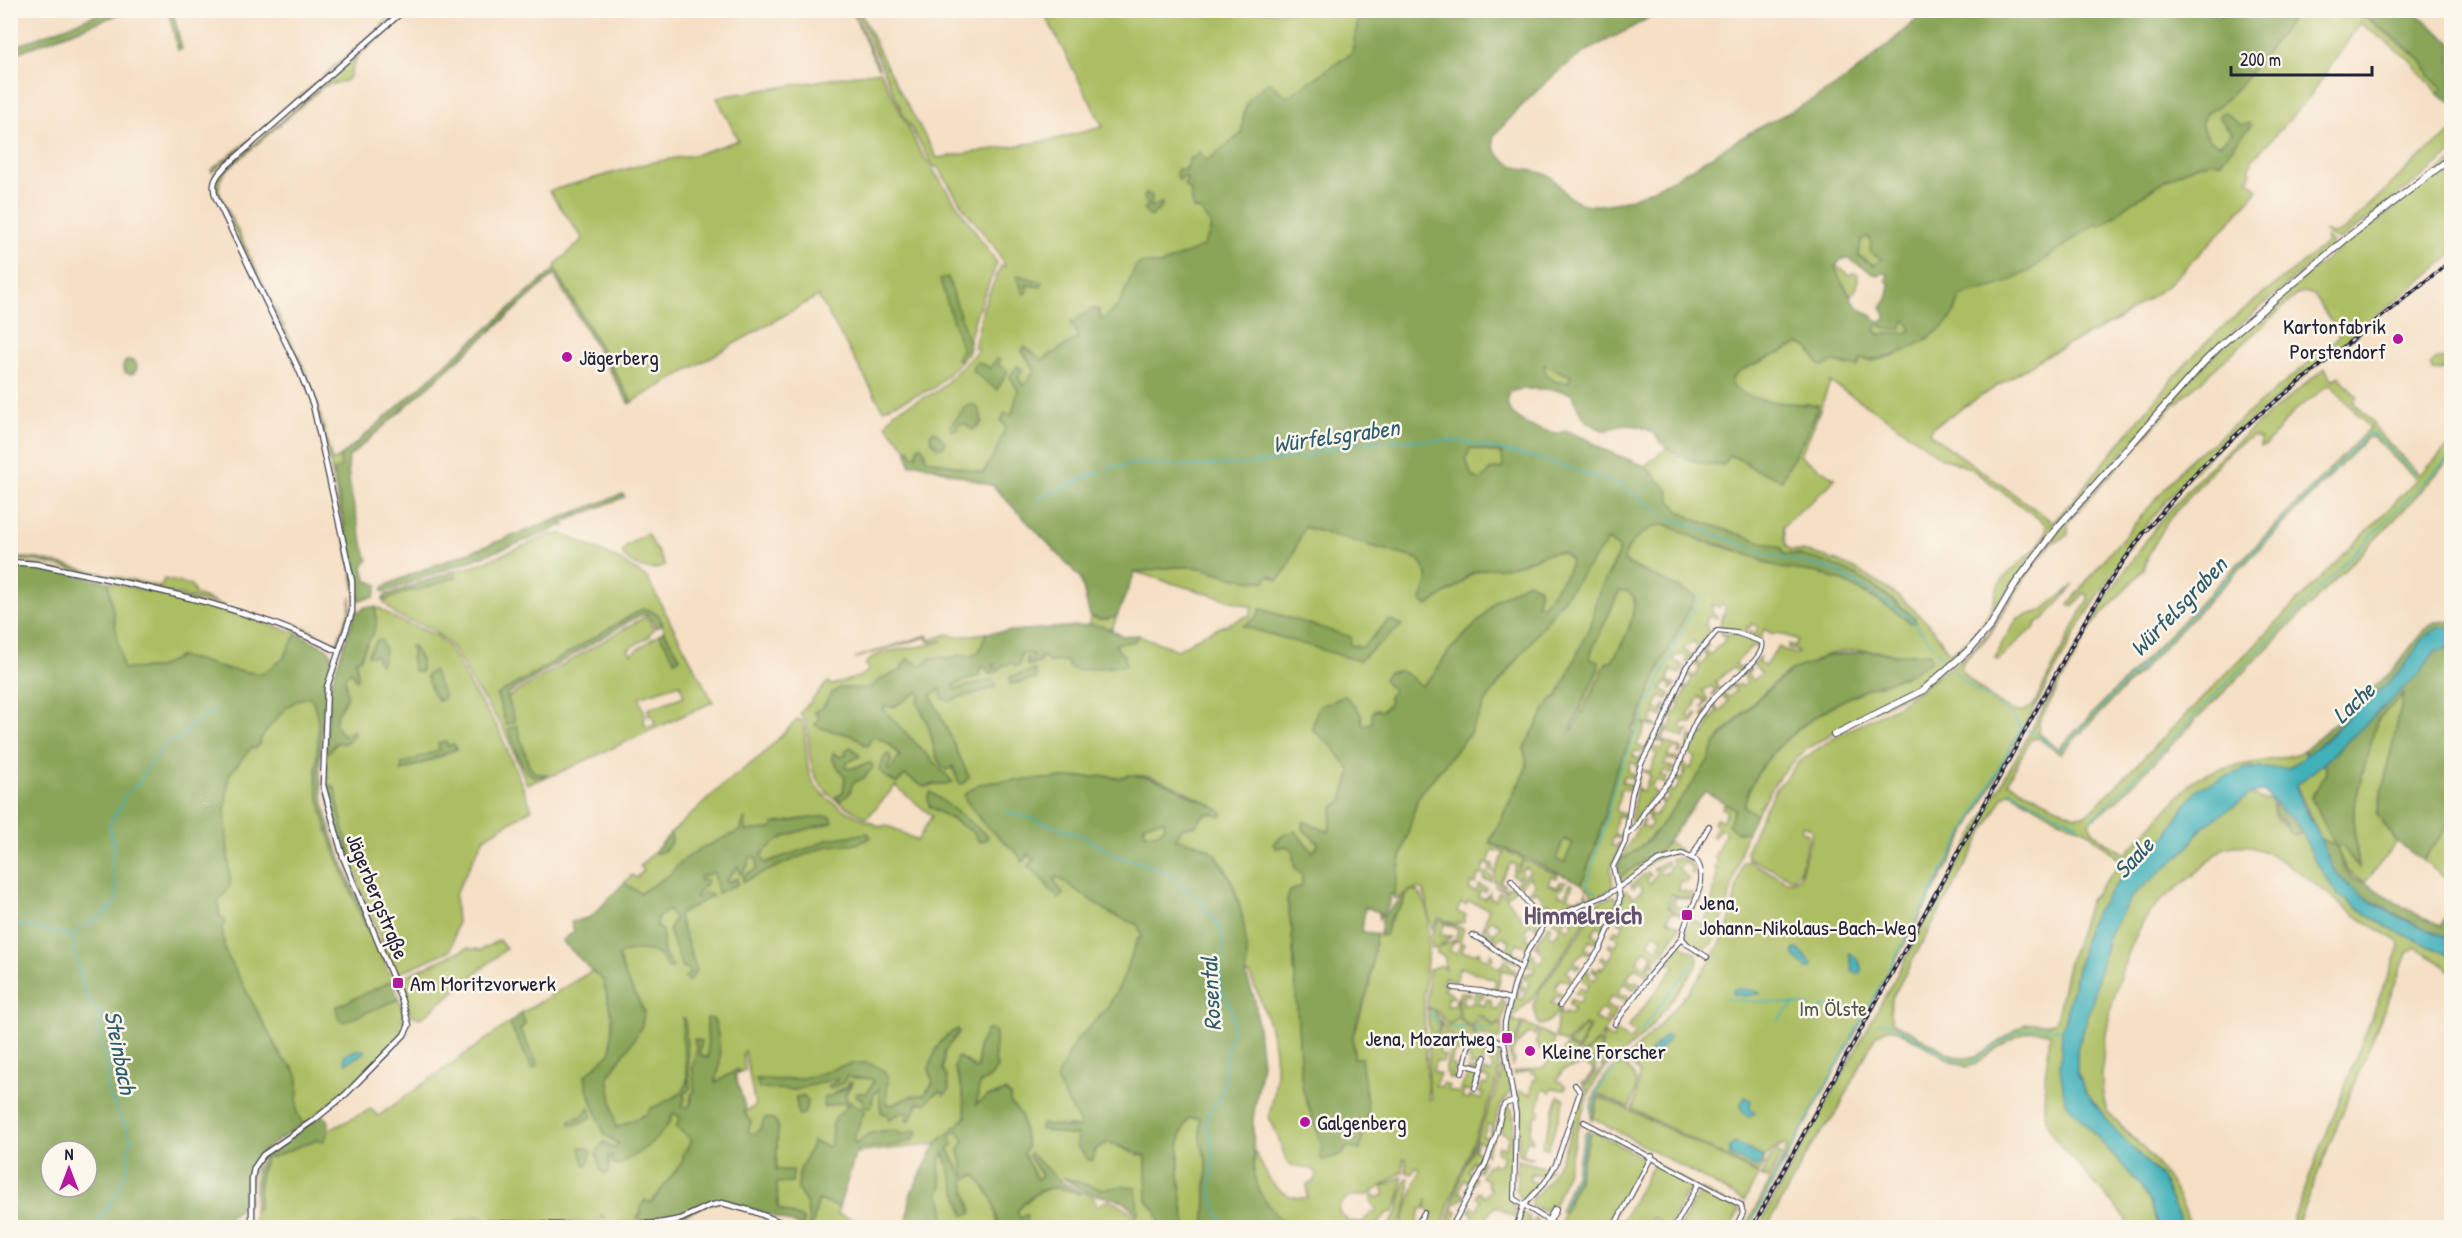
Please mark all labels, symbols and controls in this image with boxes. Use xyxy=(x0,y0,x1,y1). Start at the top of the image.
scale bar xyxy=(2231,39,2372,77)
text: 200 m xyxy=(2240,47,2281,72)
place label: Kartonfabrik Porstendorf xyxy=(2283,311,2386,366)
marker: Kartonfabrik Porstendorf xyxy=(2391,332,2405,346)
place label: Jägerberg xyxy=(579,342,659,372)
marker: Jägerberg xyxy=(560,350,574,364)
water label: Würfelsgraben xyxy=(1271,410,1403,461)
water label: Würfelsgraben xyxy=(2122,548,2236,664)
water label: Lache xyxy=(2325,673,2382,730)
water label: Saale xyxy=(2106,828,2161,885)
street label: Jägerbergstraße xyxy=(339,829,417,964)
place label: Jena, Johann-Nikolaus-Bach-Weg xyxy=(1699,887,1916,942)
district label: Himmelreich xyxy=(1524,897,1642,932)
marker: Jena, Johann-Nikolaus-Bach-Weg xyxy=(1680,908,1694,922)
water label: Rosental xyxy=(1192,954,1228,1032)
place label: Am Moritzvorwerk xyxy=(410,968,556,998)
marker: Am Moritzvorwerk xyxy=(391,976,405,990)
park label: Im Ölste xyxy=(1799,993,1867,1023)
water label: Steinbach xyxy=(97,1008,145,1098)
place label: Jena, Mozartweg xyxy=(1365,1023,1495,1053)
marker: Jena, Mozartweg xyxy=(1500,1031,1514,1045)
place label: Kleine Forscher xyxy=(1542,1036,1666,1066)
marker: Kleine Forscher xyxy=(1523,1044,1537,1058)
place label: Galgenberg xyxy=(1317,1107,1407,1137)
marker: Galgenberg xyxy=(1298,1115,1312,1129)
north arrow xyxy=(39,1139,99,1199)
text: N xyxy=(65,1143,74,1165)

